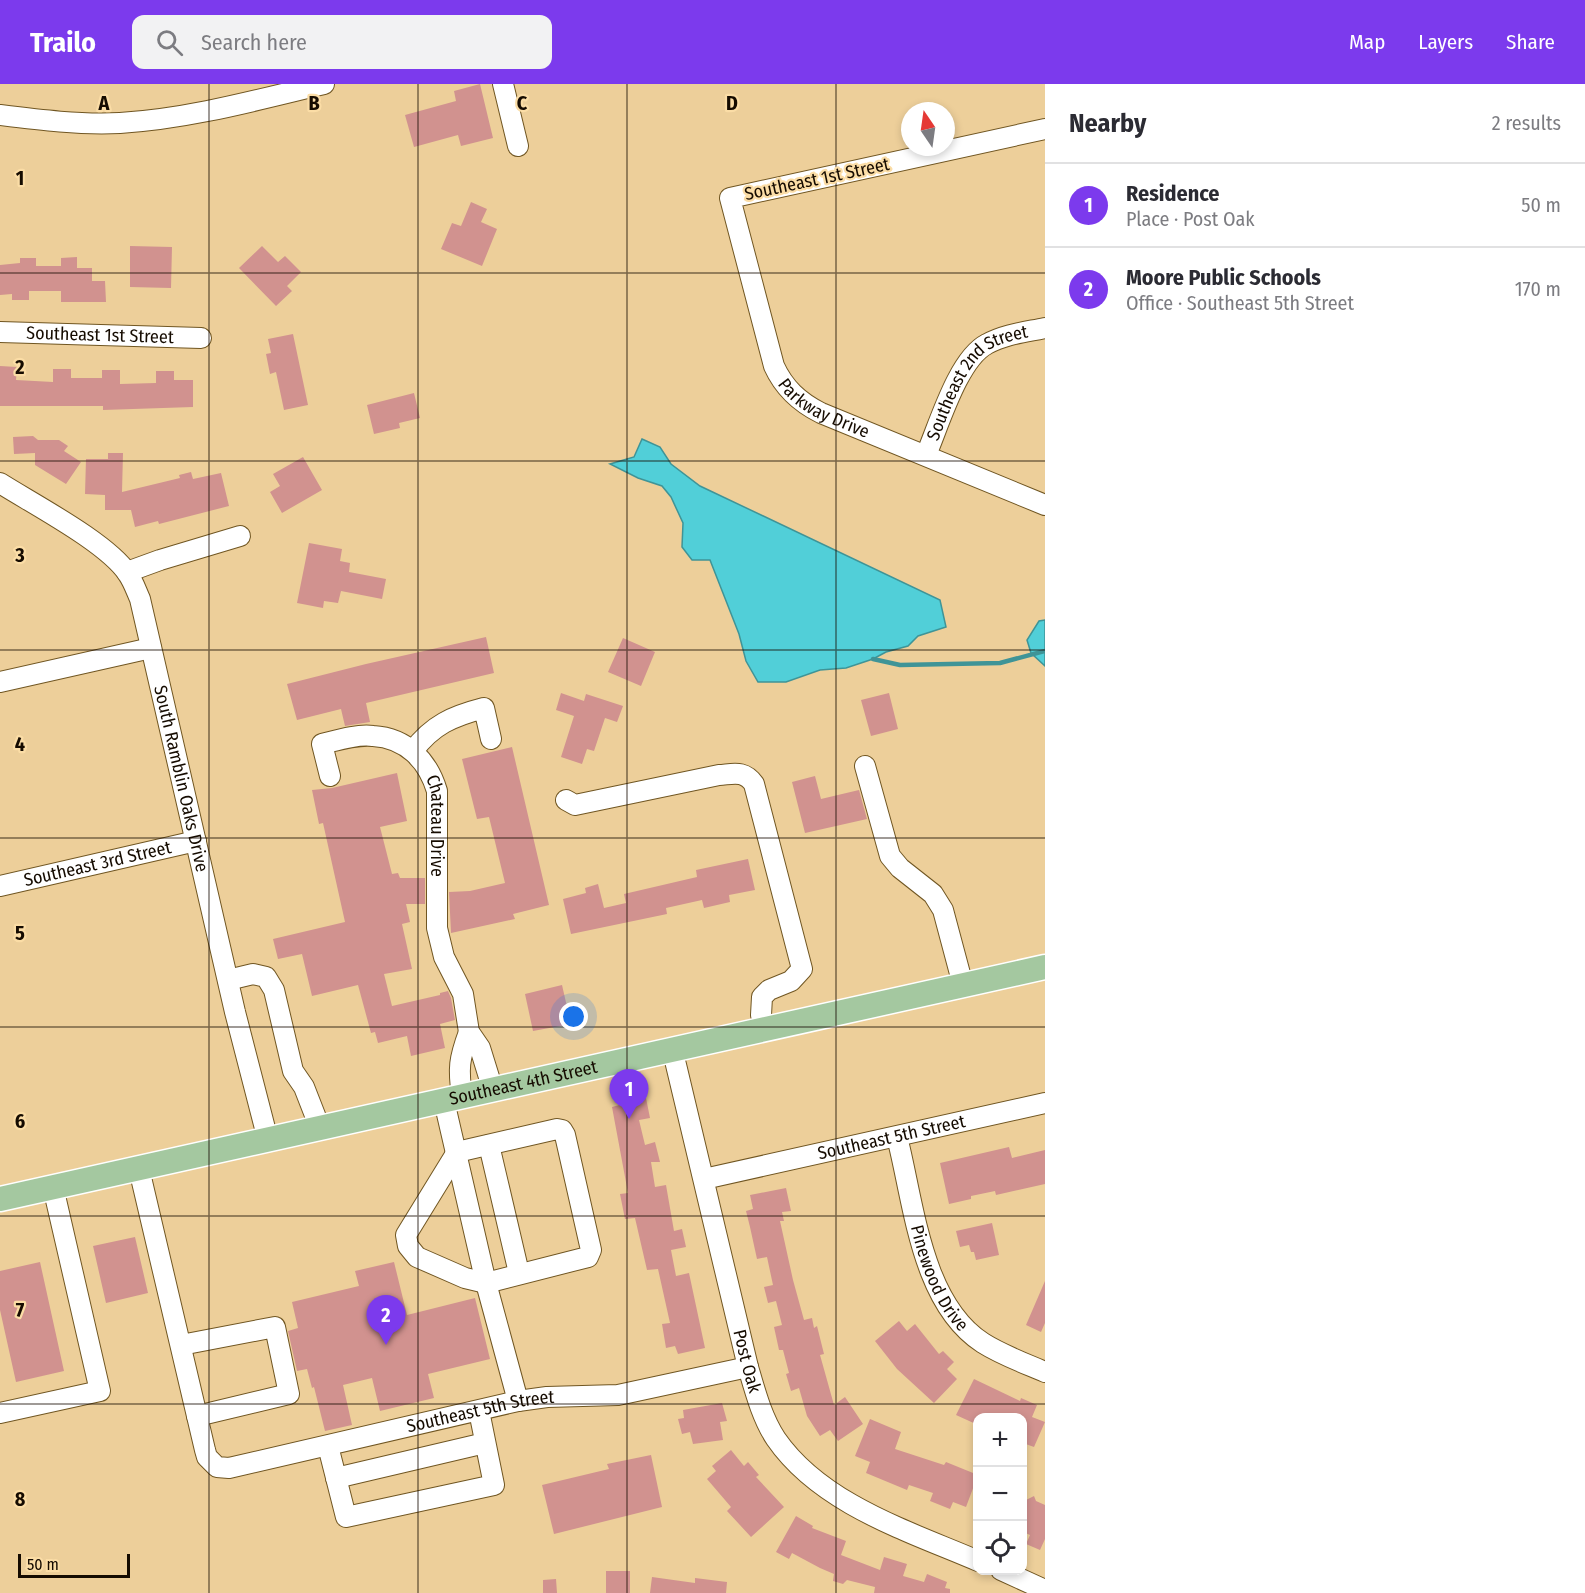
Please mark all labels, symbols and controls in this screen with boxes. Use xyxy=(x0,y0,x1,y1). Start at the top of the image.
search box xyxy=(132,15,552,69)
text: Trailo xyxy=(30,26,96,59)
icon: search xyxy=(153,26,186,59)
text: Search here xyxy=(201,29,307,56)
text: Map xyxy=(1349,29,1385,55)
text: Layers xyxy=(1418,29,1473,55)
text: Share xyxy=(1506,29,1555,55)
text: A xyxy=(98,91,111,115)
text: B xyxy=(308,91,320,115)
text: C xyxy=(517,91,528,115)
text: D xyxy=(726,91,738,115)
north arrow xyxy=(901,102,955,156)
text: Nearby xyxy=(1069,108,1146,139)
text: 2 results xyxy=(1492,111,1561,135)
street label: Southeast 1st Street xyxy=(743,153,892,205)
text: 1 xyxy=(16,166,24,190)
text: Residence xyxy=(1126,180,1220,207)
text: 1 xyxy=(1084,193,1093,217)
text: 50 m xyxy=(1521,193,1561,217)
text: Place · Post Oak xyxy=(1126,207,1255,231)
text: Moore Public Schools xyxy=(1126,264,1321,291)
text: 2 xyxy=(1084,277,1093,301)
text: 170 m xyxy=(1515,277,1561,301)
text: Office · Southeast 5th Street xyxy=(1126,291,1354,315)
street label: Southeast 2nd Street xyxy=(922,321,1030,443)
street label: Southeast 1st Street xyxy=(26,322,174,348)
text: 2 xyxy=(14,355,25,379)
street label: Parkway Drive xyxy=(773,374,873,443)
text: 3 xyxy=(14,543,25,567)
street label: South Ramblin Oaks Drive xyxy=(149,683,213,874)
text: 4 xyxy=(15,732,25,756)
street label: Chateau Drive xyxy=(421,771,448,877)
street label: Southeast 3rd Street xyxy=(22,836,173,891)
text: 5 xyxy=(15,921,25,945)
your location xyxy=(559,1002,588,1031)
street label: Southeast 4th Street xyxy=(447,1056,600,1110)
pin: 1 xyxy=(610,1070,648,1119)
text: 6 xyxy=(15,1109,25,1133)
street label: Southeast 5th Street xyxy=(816,1110,967,1164)
street label: Pinewood Drive xyxy=(906,1223,973,1336)
pin: 2 xyxy=(366,1296,406,1345)
text: 7 xyxy=(16,1298,25,1322)
street label: Post Oak xyxy=(728,1327,766,1396)
street label: Southeast 5th Street xyxy=(404,1386,555,1437)
map controls xyxy=(973,1413,1027,1575)
button: + xyxy=(973,1413,1027,1467)
button: − xyxy=(973,1467,1027,1521)
text: 8 xyxy=(15,1487,26,1511)
button: locate xyxy=(973,1521,1027,1575)
scale bar xyxy=(18,1551,130,1578)
text: 50 m xyxy=(27,1555,59,1574)

